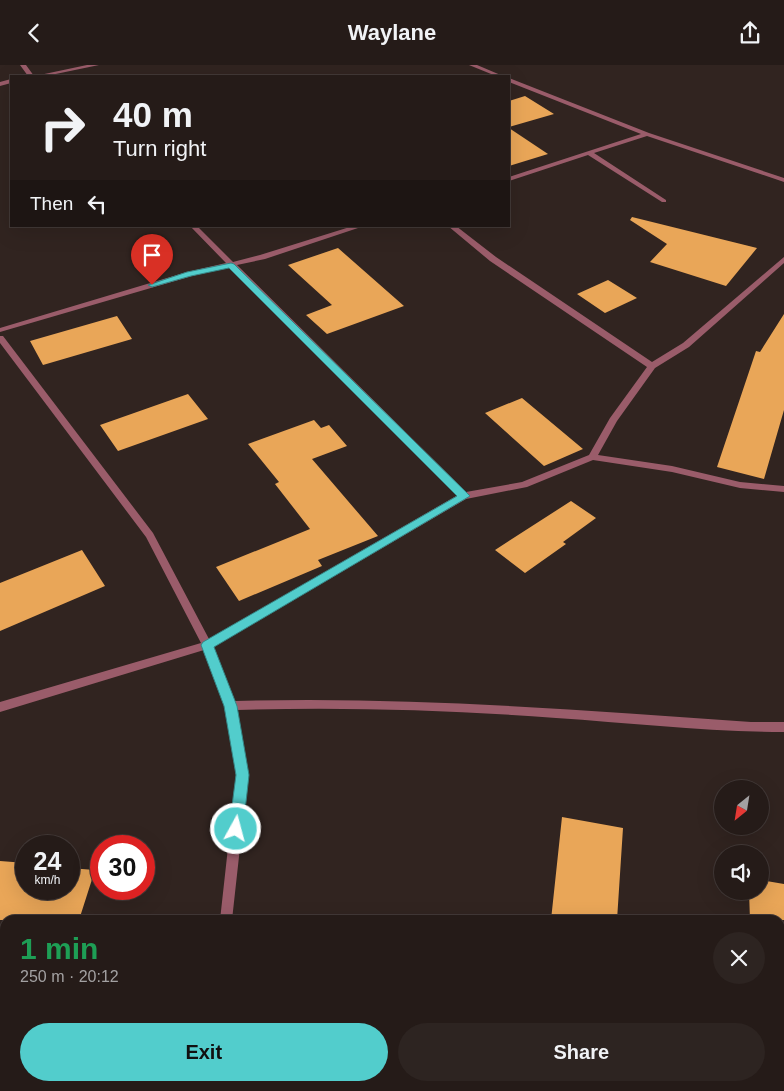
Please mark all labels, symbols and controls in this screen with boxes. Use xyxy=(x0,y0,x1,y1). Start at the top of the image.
icon: back xyxy=(20,19,48,47)
icon: share xyxy=(736,19,764,47)
text: Waylane xyxy=(348,20,436,45)
icon: right xyxy=(30,95,95,160)
text: 40 m xyxy=(113,95,193,134)
text: Turn right xyxy=(113,136,206,161)
icon: left xyxy=(83,190,111,218)
text: Then xyxy=(30,193,73,214)
pin xyxy=(131,234,173,285)
icon: arrive xyxy=(138,241,166,269)
north arrow xyxy=(714,780,769,835)
map controls xyxy=(714,780,769,900)
position arrow xyxy=(209,802,261,854)
speed limit sign: 30 xyxy=(90,835,155,900)
button: sound xyxy=(714,845,769,900)
text: 24 xyxy=(34,847,61,875)
text: km/h xyxy=(34,873,61,887)
text: 1 min xyxy=(20,932,98,965)
button: close xyxy=(713,932,765,984)
text: 250 m · 20:12 xyxy=(20,968,119,985)
button: Exit xyxy=(20,1023,388,1081)
button: Share xyxy=(398,1023,765,1081)

